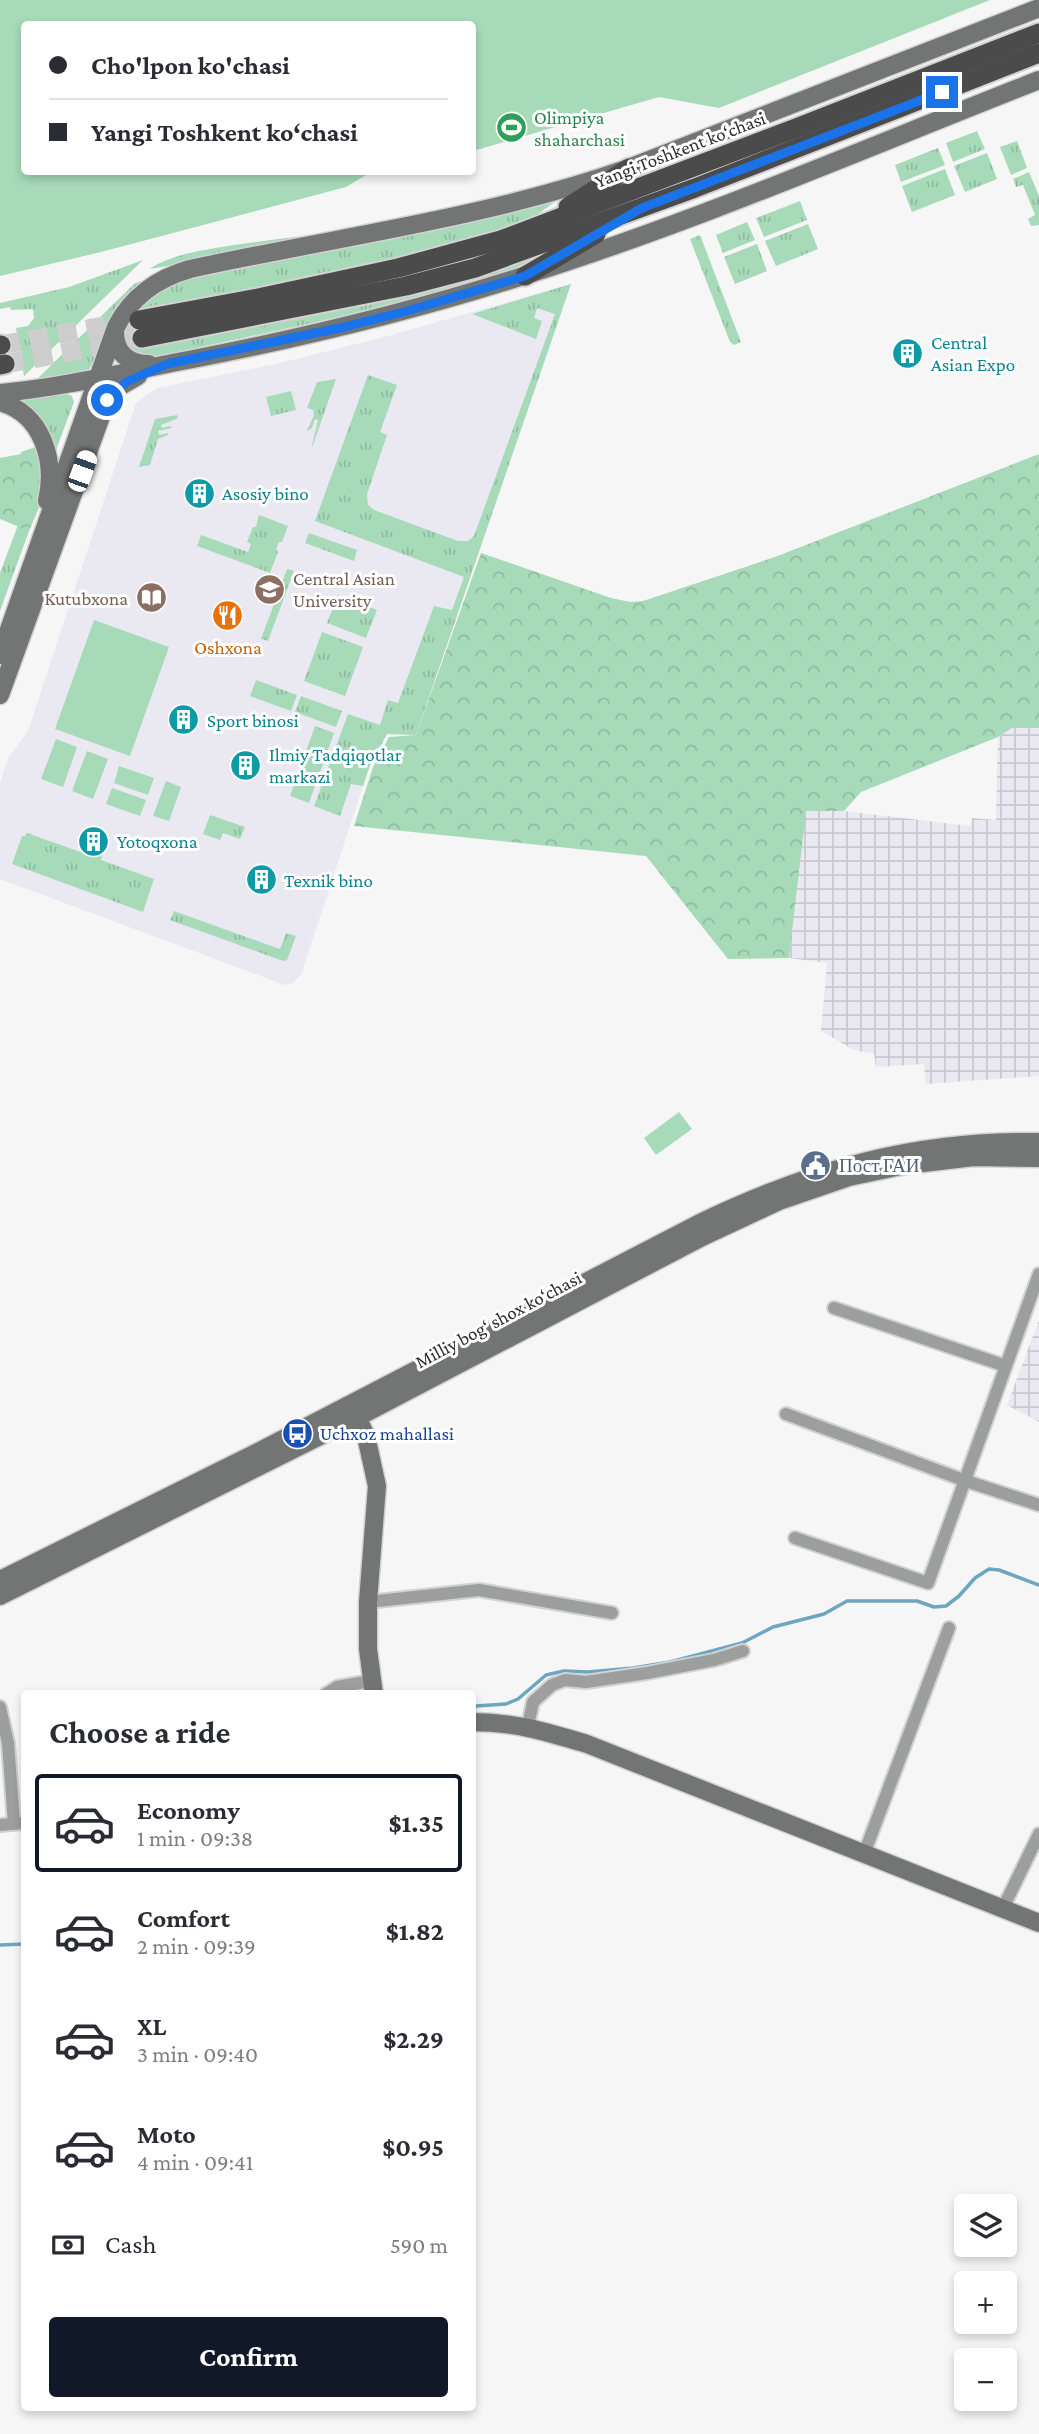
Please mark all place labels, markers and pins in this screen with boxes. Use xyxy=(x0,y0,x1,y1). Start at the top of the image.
place label: Olimpiya shaharchasi xyxy=(534,107,625,150)
sports icon: Olimpiya shaharchasi xyxy=(494,111,528,145)
place label: Central Asian Expo xyxy=(931,332,1015,375)
building icon: Central Asian Expo xyxy=(891,336,925,370)
building icon: Asosiy bino xyxy=(182,476,216,510)
place label: Asosiy bino xyxy=(222,483,309,504)
place label: Central Asian University xyxy=(293,568,395,611)
school or university icon: Central Asian University xyxy=(253,572,287,606)
library icon: Kutubxona xyxy=(134,581,168,615)
place label: Kutubxona xyxy=(44,588,128,609)
restaurant icon: Oshxona xyxy=(211,599,245,633)
place label: Oshxona xyxy=(194,637,262,658)
building icon: Sport binosi xyxy=(167,703,201,737)
place label: Sport binosi xyxy=(207,710,299,731)
place label: Ilmiy Tadqiqotlar markazi xyxy=(269,744,402,787)
building icon: Ilmiy Tadqiqotlar markazi xyxy=(229,748,263,782)
building icon: Yotoqxona xyxy=(77,824,111,858)
place label: Yotoqxona xyxy=(117,831,198,852)
building icon: Texnik bino xyxy=(244,863,278,897)
place label: Texnik bino xyxy=(284,870,373,891)
public building icon: Пост ГАИ xyxy=(799,1148,833,1182)
place label: Пост ГАИ xyxy=(839,1155,920,1176)
bus stop icon: Uchxoz mahallasi xyxy=(280,1416,314,1450)
place label: Uchxoz mahallasi xyxy=(320,1423,454,1444)

